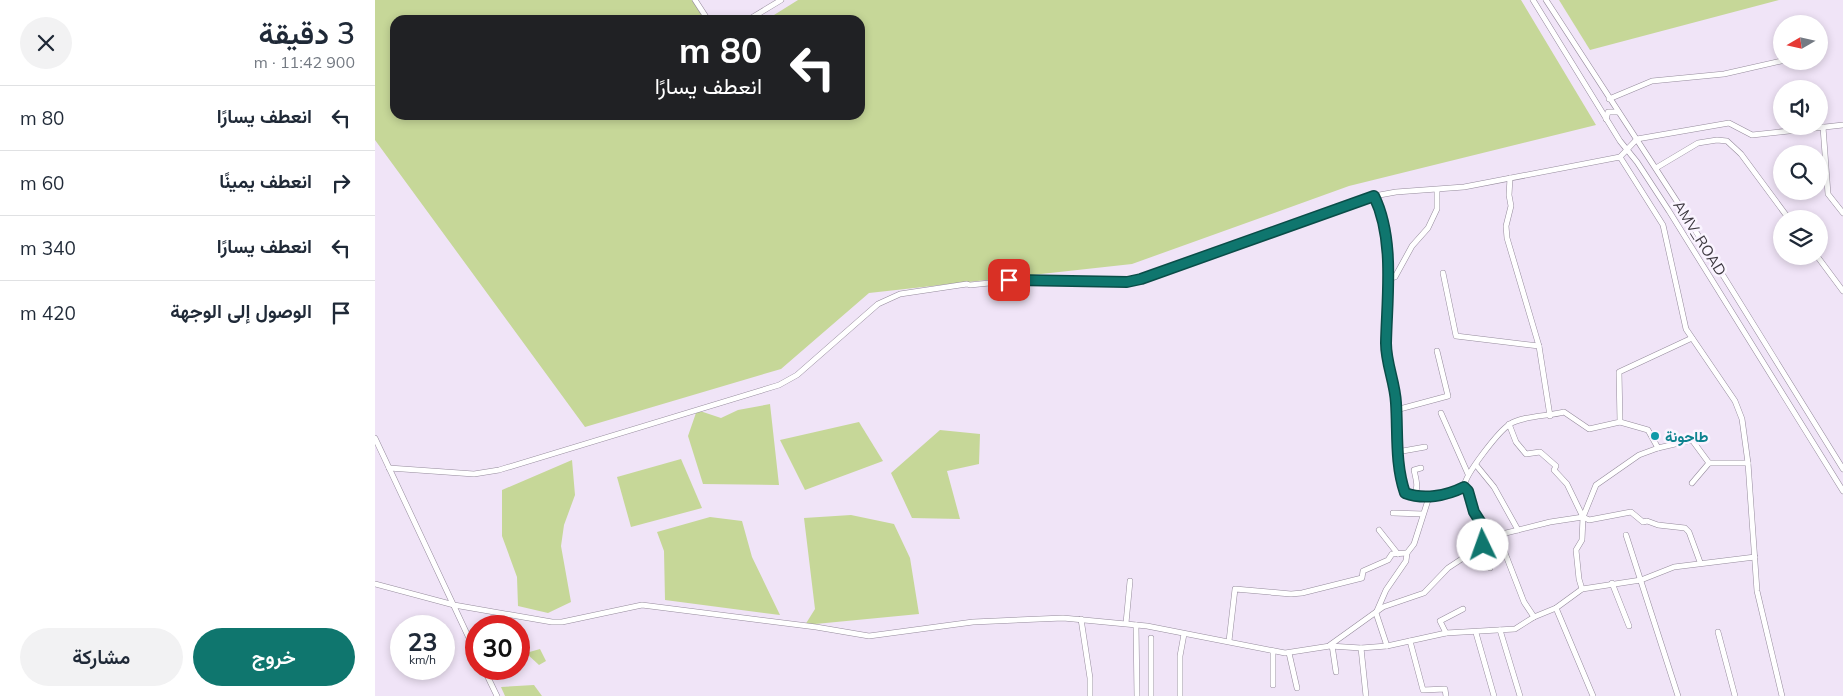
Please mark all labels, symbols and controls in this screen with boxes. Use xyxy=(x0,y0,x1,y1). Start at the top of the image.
text: 3 دقيقة xyxy=(259,14,355,52)
north arrow xyxy=(1773,15,1827,70)
map controls xyxy=(1773,15,1828,265)
button: close xyxy=(20,17,72,69)
text: 80 m xyxy=(679,28,762,72)
icon: left xyxy=(780,35,845,100)
text: 900 m · 11:42 xyxy=(254,52,355,72)
text: انعطف يسارًا xyxy=(655,72,762,100)
button: sound xyxy=(1773,80,1828,135)
text: انعطف يسارًا xyxy=(217,104,312,128)
icon: left xyxy=(327,104,355,132)
text: 80 m xyxy=(20,106,64,130)
button: search xyxy=(1773,145,1828,200)
text: انعطف يمينًا xyxy=(219,169,312,193)
icon: right xyxy=(327,169,355,197)
text: 60 m xyxy=(20,171,64,195)
street label: AMV_ROAD xyxy=(1669,197,1731,279)
button: layers xyxy=(1773,210,1828,265)
text: انعطف يسارًا xyxy=(217,234,312,258)
icon: left xyxy=(327,234,355,262)
text: 340 m xyxy=(20,236,76,260)
pin xyxy=(988,259,1030,301)
icon: arrive xyxy=(995,266,1023,294)
text: الوصول إلى الوجهة xyxy=(170,299,312,323)
icon: arrive xyxy=(327,299,355,327)
text: 420 m xyxy=(20,301,76,325)
place label: طاحونة xyxy=(1665,427,1708,446)
marker: طاحونة xyxy=(1649,430,1661,442)
position arrow xyxy=(1456,518,1508,570)
speed limit sign: 30 xyxy=(465,615,530,680)
text: 23 xyxy=(407,626,438,657)
button: مشاركة xyxy=(20,628,183,686)
button: خروج xyxy=(193,628,355,686)
text: km/h xyxy=(409,652,436,667)

